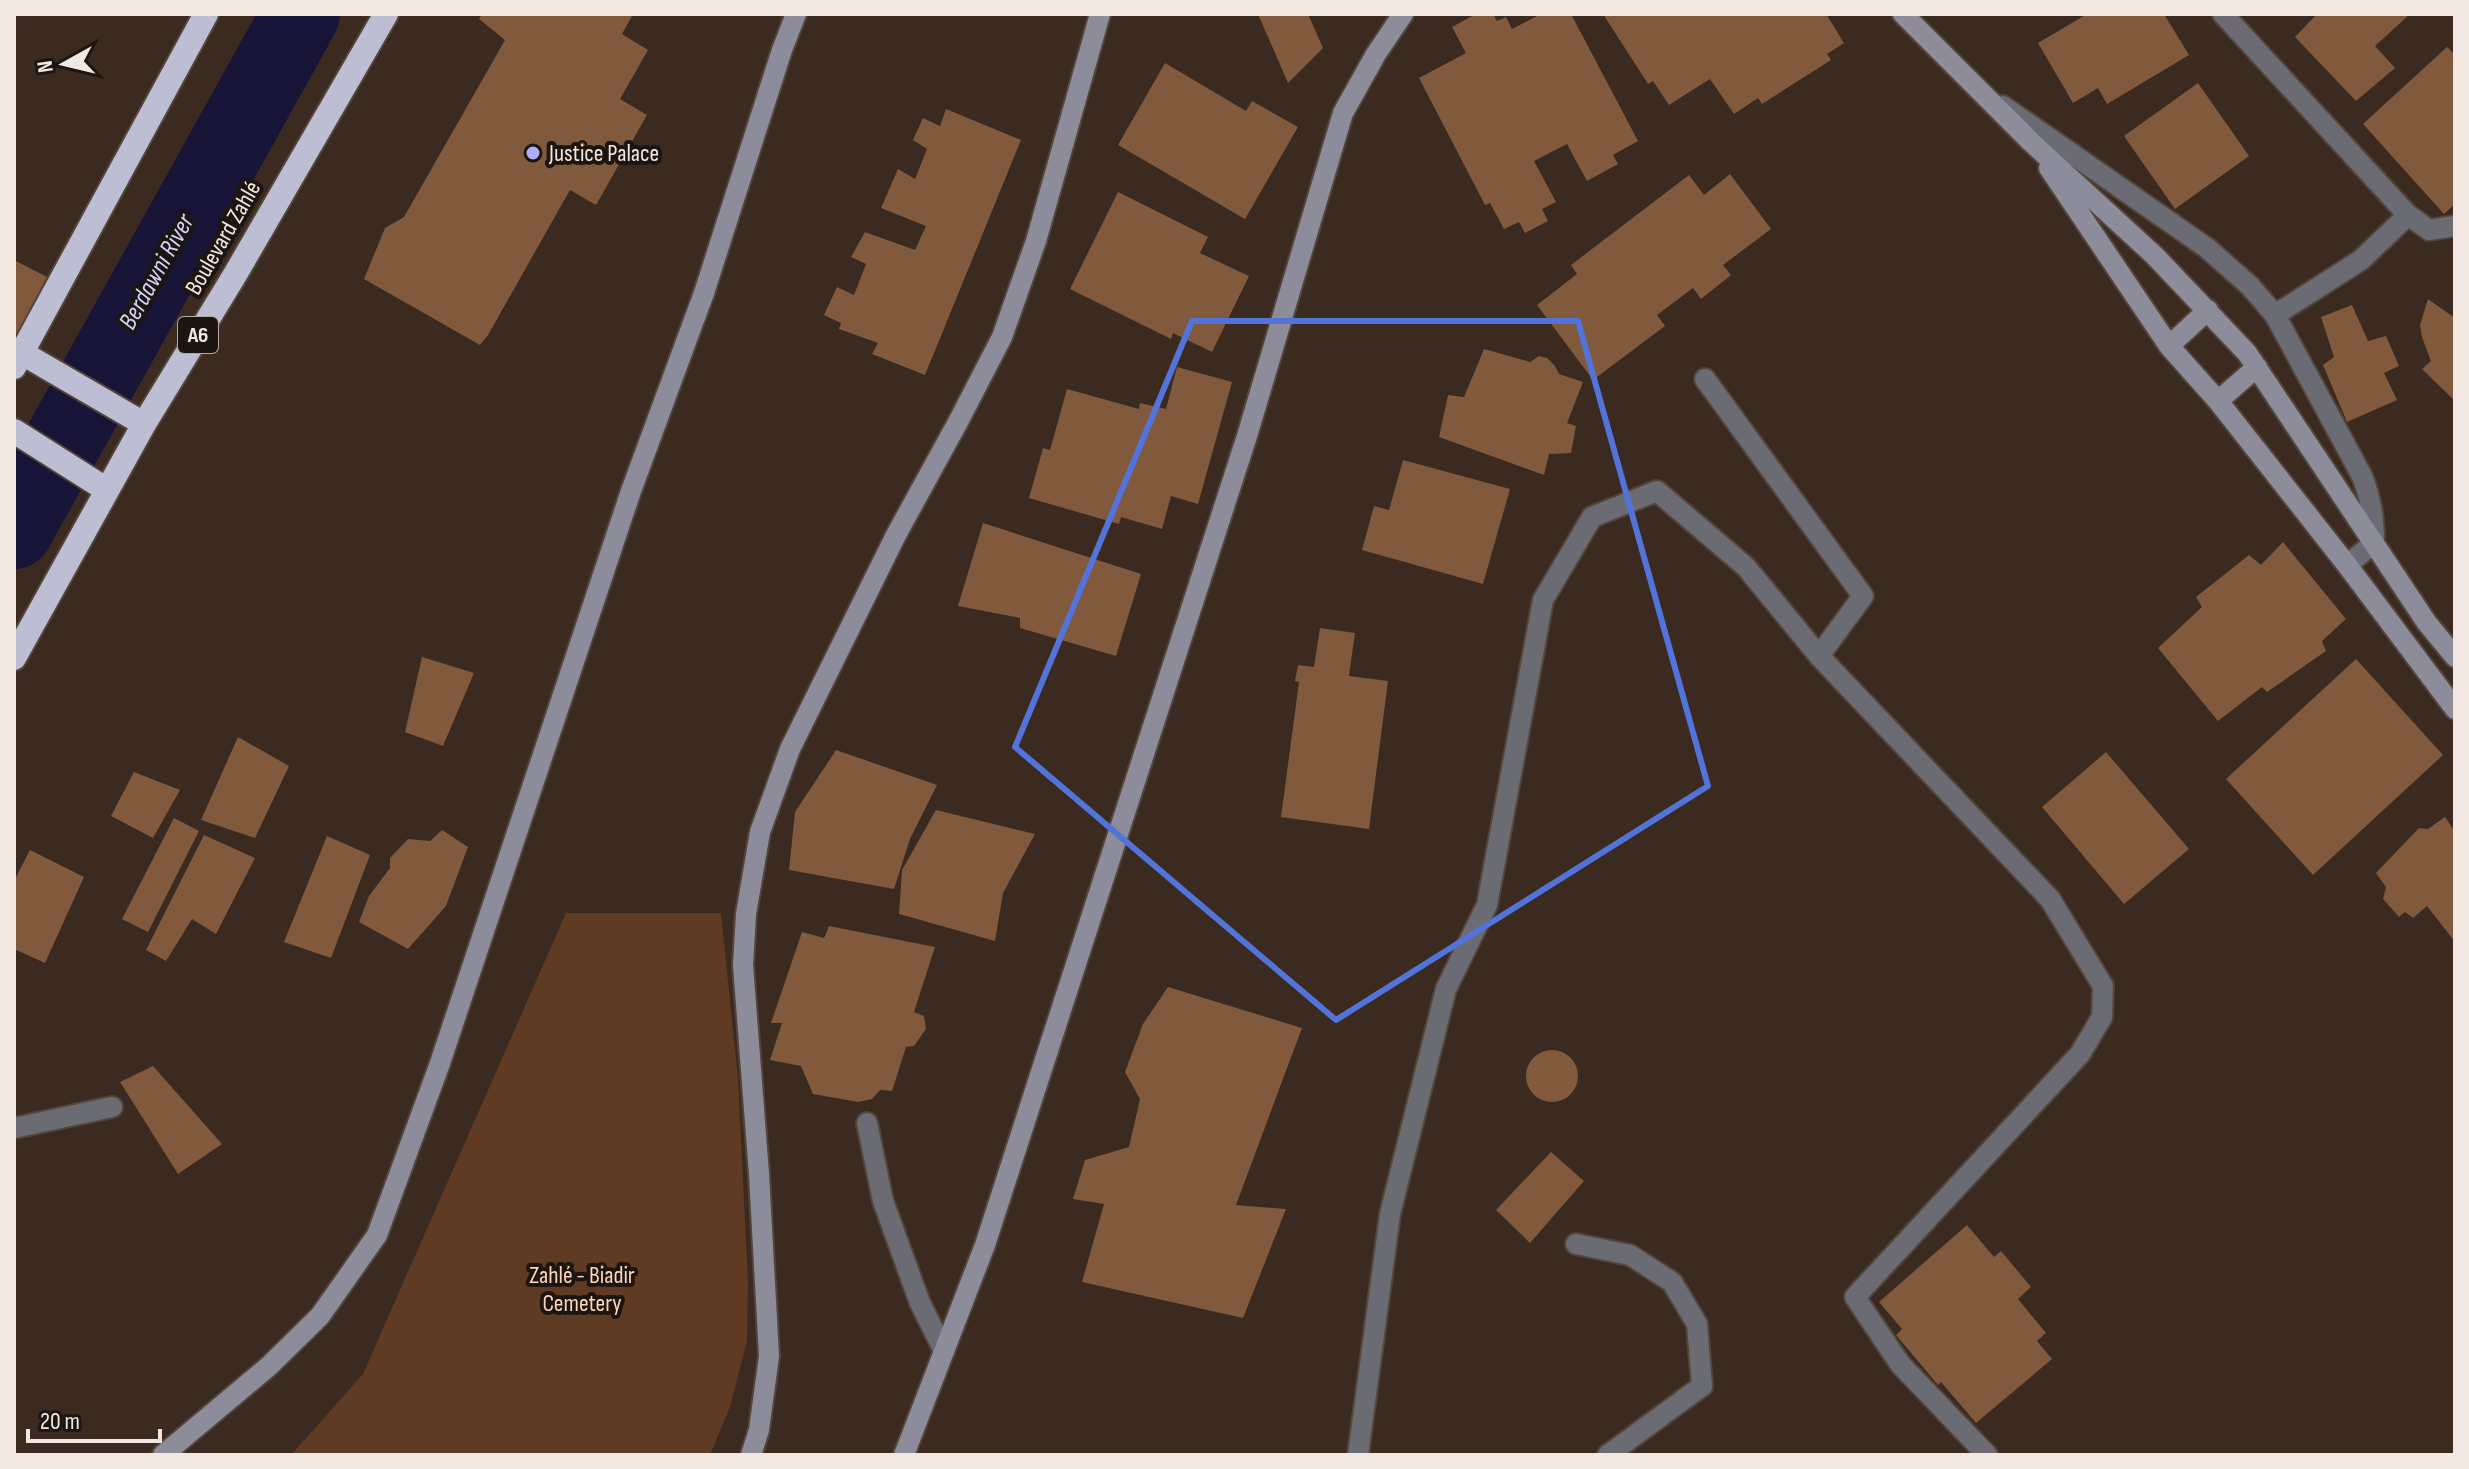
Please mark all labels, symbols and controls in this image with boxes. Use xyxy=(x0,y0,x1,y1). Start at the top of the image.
north arrow xyxy=(24,24,104,104)
text: N xyxy=(31,59,60,74)
place label: Justice Palace xyxy=(548,139,659,168)
marker: Justice Palace xyxy=(524,144,542,162)
street label: Boulevard Zahlé xyxy=(179,176,267,300)
water label: Berdawni River xyxy=(113,207,202,335)
road number: A6 xyxy=(178,317,218,353)
park label: Zahlé - Biadir Cemetery xyxy=(529,1261,635,1318)
scale bar xyxy=(28,1393,160,1443)
text: 20 m xyxy=(40,1407,80,1436)

